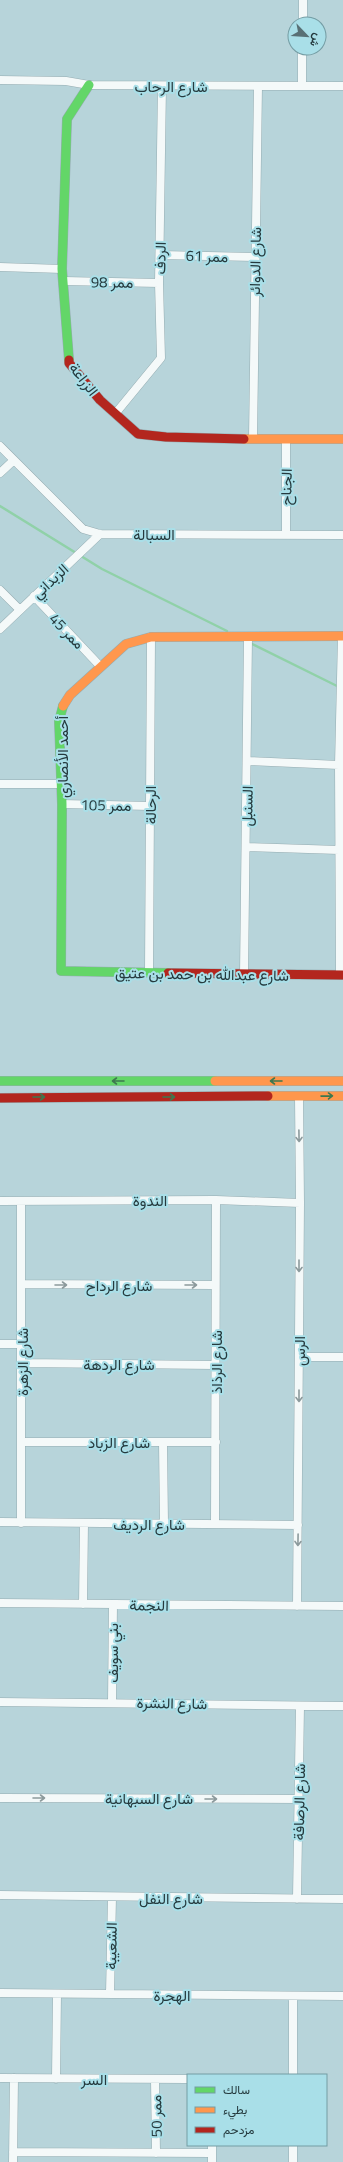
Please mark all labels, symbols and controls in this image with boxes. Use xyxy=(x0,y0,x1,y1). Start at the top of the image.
north arrow xyxy=(287,16,327,56)
text: ش xyxy=(306,31,326,50)
street label: شارع الرحاب xyxy=(135,75,208,98)
street label: شارع الدوائر xyxy=(243,227,267,298)
street label: الردف xyxy=(148,241,172,275)
street label: ممر 61 xyxy=(185,244,229,268)
street label: ممر 98 xyxy=(91,270,133,294)
street label: الزراعة xyxy=(64,357,104,401)
street label: الجناح xyxy=(274,468,298,506)
street label: السبالة xyxy=(133,523,175,546)
street label: الزبداني xyxy=(26,558,75,606)
street label: ممر 45 xyxy=(44,608,90,654)
street label: أحمد الأنصاري xyxy=(51,715,76,798)
street label: السنبل xyxy=(235,785,259,827)
street label: الرحالة xyxy=(139,786,162,824)
street label: ممر 105 xyxy=(80,793,132,817)
street label: شارع عبدالله بن حمد بن عتيق xyxy=(115,961,289,987)
one-way arrow xyxy=(112,1077,125,1085)
one-way arrow xyxy=(270,1077,283,1085)
one-way arrow xyxy=(320,1092,333,1100)
one-way arrow xyxy=(32,1093,45,1101)
one-way arrow xyxy=(162,1093,175,1101)
one-way arrow xyxy=(295,1129,303,1142)
street label: الندوة xyxy=(133,1189,167,1212)
one-way arrow xyxy=(296,1259,303,1272)
street label: شارع الرداح xyxy=(86,1274,152,1297)
one-way arrow xyxy=(54,1281,67,1288)
one-way arrow xyxy=(184,1281,197,1289)
street label: شارع الزهرة xyxy=(11,1328,34,1396)
street label: شارع الرذاذ xyxy=(205,1330,228,1394)
street label: الرس xyxy=(288,1336,311,1366)
street label: شارع الردهة xyxy=(83,1353,155,1376)
one-way arrow xyxy=(295,1389,303,1402)
street label: شارع الزباد xyxy=(88,1431,150,1454)
street label: شارع الرديف xyxy=(113,1513,185,1536)
one-way arrow xyxy=(294,1533,302,1546)
street label: النجمة xyxy=(129,1593,169,1617)
street label: بني سويف xyxy=(101,1623,126,1683)
street label: شارع النشرة xyxy=(136,1691,208,1715)
street label: شارع الرصافة xyxy=(287,1763,311,1841)
street label: شارع السبهانية xyxy=(105,1787,193,1810)
one-way arrow xyxy=(32,1794,45,1802)
one-way arrow xyxy=(204,1795,217,1803)
street label: شارع النفل xyxy=(139,1887,203,1910)
street label: الشعيبة xyxy=(99,1922,123,1970)
street label: الهجرة xyxy=(153,1984,191,2007)
street label: السر xyxy=(80,2068,107,2091)
legend xyxy=(187,2074,327,2146)
text: سالك xyxy=(223,2080,250,2099)
street label: ممر 50 xyxy=(144,2095,168,2137)
text: بطيء xyxy=(223,2100,247,2120)
text: مزدحم xyxy=(223,2120,254,2139)

